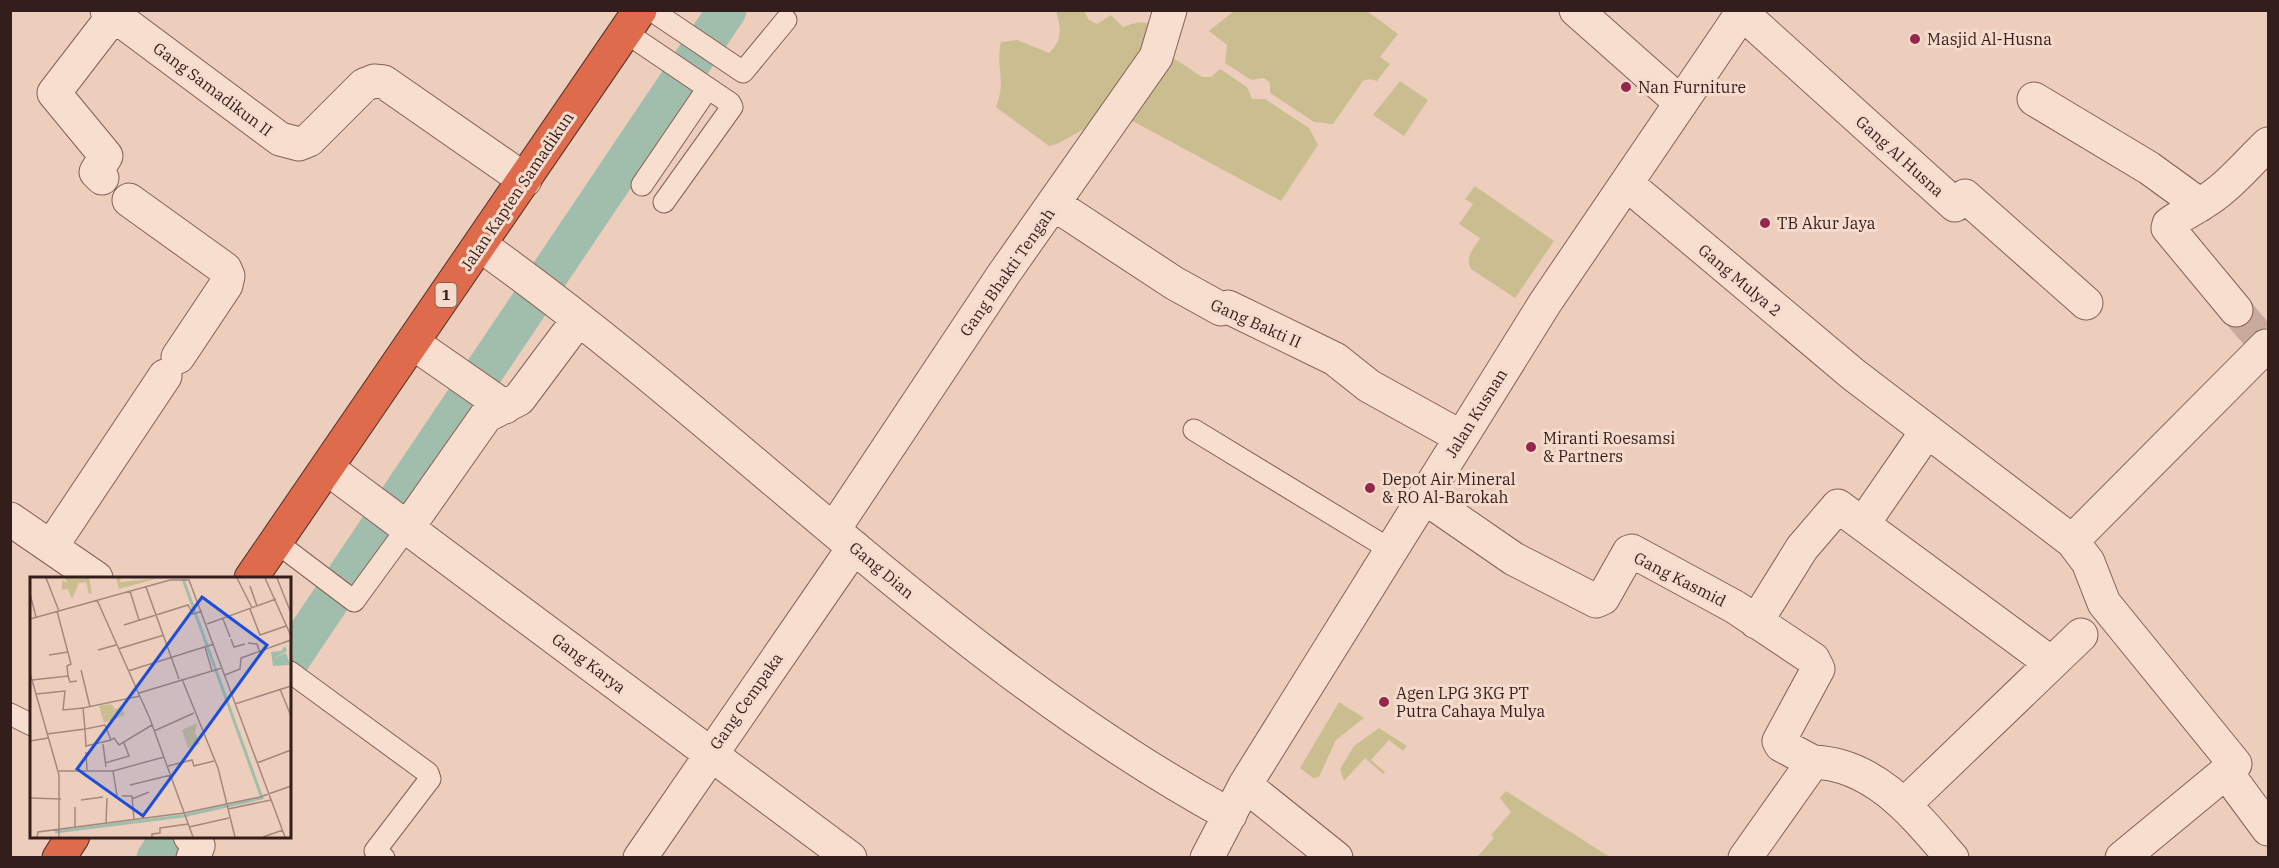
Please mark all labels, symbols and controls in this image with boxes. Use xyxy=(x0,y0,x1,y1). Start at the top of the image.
place label: Masjid Al-Husna xyxy=(1927,29,2052,49)
marker: Masjid Al-Husna xyxy=(1908,32,1922,46)
street label: Gang Samadikun II xyxy=(149,38,277,140)
place label: Nan Furniture xyxy=(1638,77,1746,97)
marker: Nan Furniture xyxy=(1619,80,1633,94)
street label: Jalan Kapten Samadikun xyxy=(456,108,578,274)
street label: Gang Al Husna xyxy=(1852,111,1948,201)
street label: Gang Bhakti Tengah xyxy=(955,204,1059,340)
place label: TB Akur Jaya xyxy=(1777,213,1876,233)
marker: TB Akur Jaya xyxy=(1758,216,1772,230)
street label: Gang Mulya 2 xyxy=(1694,240,1786,320)
road number: 1 xyxy=(436,283,456,307)
street label: Gang Bakti II xyxy=(1208,294,1304,352)
street label: Jalan Kusnan xyxy=(1441,365,1511,461)
place label: Miranti Roesamsi & Partners xyxy=(1543,428,1675,466)
marker: Miranti Roesamsi & Partners xyxy=(1524,440,1538,454)
place label: Depot Air Mineral & RO Al-Barokah xyxy=(1382,469,1516,507)
marker: Depot Air Mineral & RO Al-Barokah xyxy=(1363,481,1377,495)
street label: Gang Dian xyxy=(846,537,918,603)
street label: Gang Kasmid xyxy=(1631,547,1730,611)
inset map xyxy=(30,577,291,838)
street label: Gang Karya xyxy=(548,629,630,697)
street label: Gang Cempaka xyxy=(705,648,787,753)
place label: Agen LPG 3KG PT Putra Cahaya Mulya xyxy=(1396,683,1545,721)
marker: Agen LPG 3KG PT Putra Cahaya Mulya xyxy=(1377,695,1391,709)

